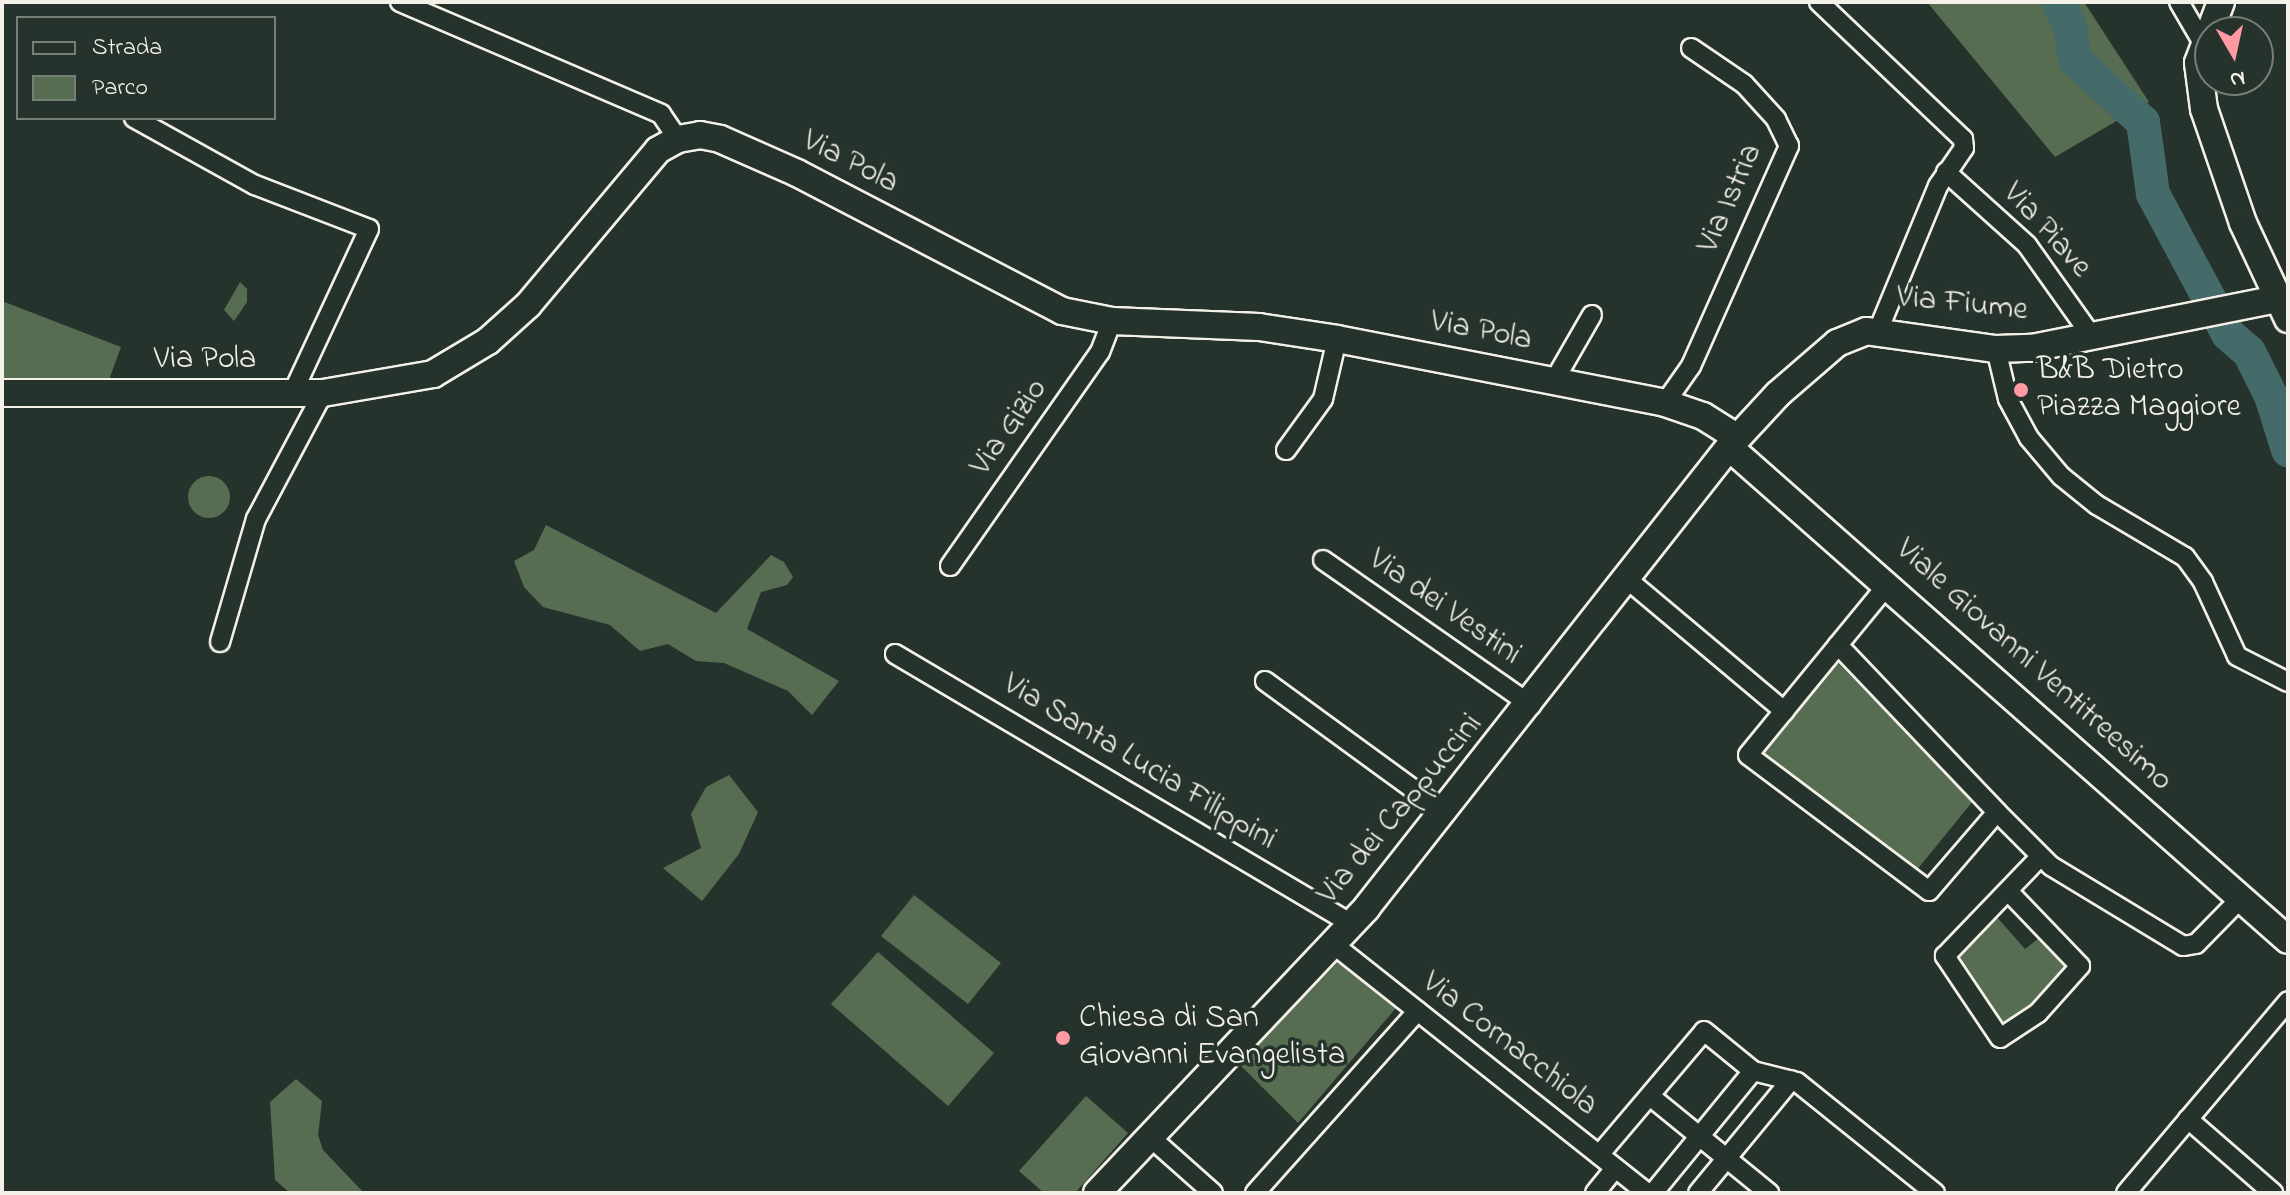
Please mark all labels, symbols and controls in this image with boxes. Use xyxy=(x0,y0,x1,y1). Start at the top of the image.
legend xyxy=(16,16,276,120)
north arrow xyxy=(2194,16,2274,96)
text: Strada xyxy=(92,31,162,66)
text: N xyxy=(2228,61,2247,95)
text: Parco xyxy=(92,71,148,106)
street label: Via Pola xyxy=(796,123,904,203)
street label: Via Istria xyxy=(1690,139,1772,259)
street label: Via Piave xyxy=(1993,175,2099,287)
street label: Via Fiume xyxy=(1895,279,2029,331)
street label: Via Pola xyxy=(1427,303,1535,361)
street label: Via Pola xyxy=(154,341,256,379)
place label: B&B Dietro Piazza Maggiore xyxy=(2037,353,2241,428)
street label: Via Gizio xyxy=(963,372,1057,484)
marker: B&B Dietro Piazza Maggiore xyxy=(2012,381,2030,399)
street label: Viale Giovanni Ventitreesimo xyxy=(1887,532,2179,800)
street label: Via dei Vestini xyxy=(1360,541,1528,675)
street label: Via Santa Lucia Filippini xyxy=(995,666,1283,860)
street label: Via dei Cappuccini xyxy=(1310,707,1492,913)
street label: Via Cornacchiola xyxy=(1413,964,1605,1126)
place label: Chiesa di San Giovanni Evangelista xyxy=(1079,1001,1345,1076)
marker: Chiesa di San Giovanni Evangelista xyxy=(1054,1029,1072,1047)

